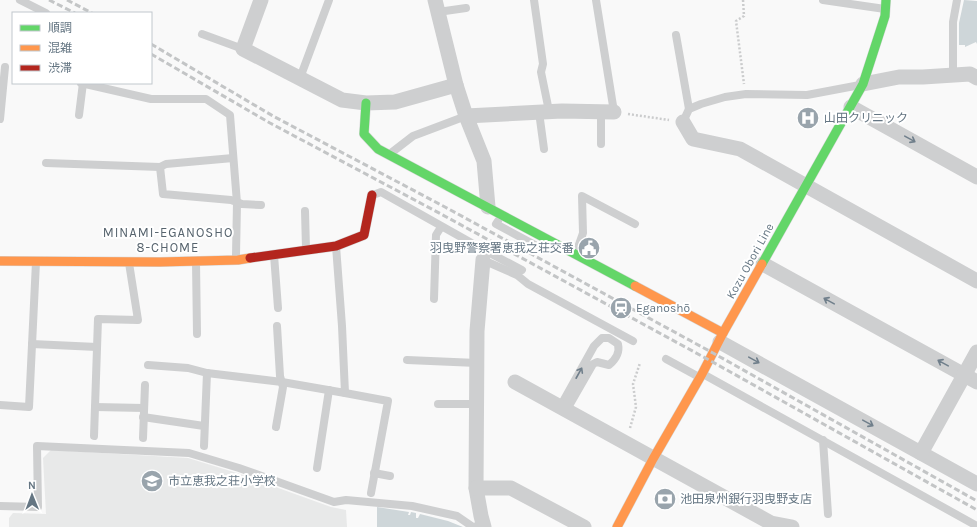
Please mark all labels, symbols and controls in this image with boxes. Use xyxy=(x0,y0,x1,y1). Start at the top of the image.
legend xyxy=(12,12,152,84)
text: 順調 xyxy=(48,21,72,35)
text: 混雑 xyxy=(48,41,72,55)
text: 渋滞 xyxy=(48,61,72,75)
hospital icon: 山田クリニック xyxy=(795,105,821,131)
place label: 山田クリニック xyxy=(824,111,908,125)
one-way arrow xyxy=(903,136,915,144)
street label: Kozu Obori Line xyxy=(723,221,777,301)
district label: MINAMI-EGANOSHO 8-CHOME xyxy=(103,225,233,255)
public building icon: 羽曳野警察署恵我之荘交番 xyxy=(576,235,602,261)
place label: 羽曳野警察署恵我之荘交番 xyxy=(430,241,574,255)
station icon: Eganoshō xyxy=(608,295,634,321)
one-way arrow xyxy=(823,296,835,304)
place label: Eganoshō xyxy=(636,301,690,315)
one-way arrow xyxy=(748,357,760,365)
one-way arrow xyxy=(937,359,949,367)
one-way arrow xyxy=(576,367,584,379)
one-way arrow xyxy=(861,420,873,428)
school or university icon: 市立恵我之荘小学校 xyxy=(139,468,165,494)
place label: 市立恵我之荘小学校 xyxy=(168,474,276,488)
north arrow xyxy=(12,475,52,515)
text: N xyxy=(28,479,36,492)
bank icon: 池田泉州銀行羽曳野支店 xyxy=(652,486,678,512)
place label: 池田泉州銀行羽曳野支店 xyxy=(680,492,812,506)

